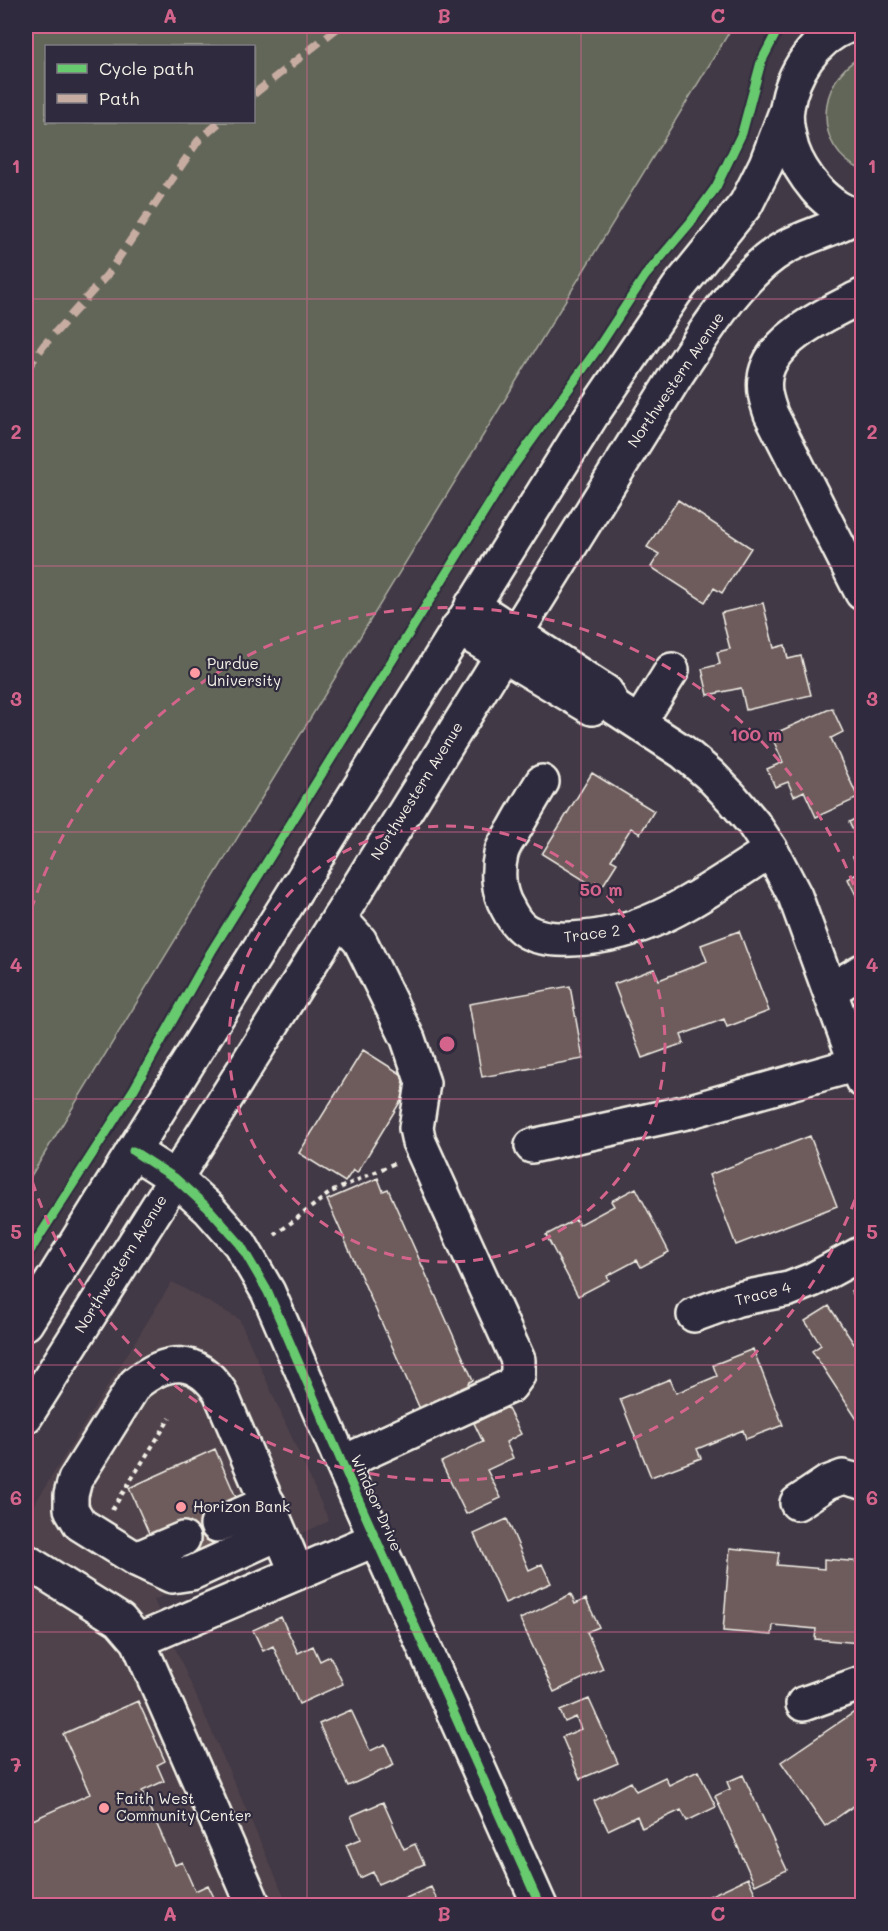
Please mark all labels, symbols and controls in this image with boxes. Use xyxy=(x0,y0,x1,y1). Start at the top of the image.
text: A xyxy=(163,2,177,28)
text: B xyxy=(437,2,451,28)
text: C xyxy=(711,2,726,28)
legend xyxy=(45,45,255,123)
text: Cycle path xyxy=(99,56,194,80)
text: Path xyxy=(99,86,139,110)
text: 1 xyxy=(12,152,20,178)
text: 1 xyxy=(868,152,876,178)
street label: Northwestern Avenue xyxy=(622,308,728,451)
text: 2 xyxy=(10,418,22,444)
text: 2 xyxy=(866,418,878,444)
place label: Purdue University xyxy=(207,653,281,690)
marker: Purdue University xyxy=(188,666,202,680)
text: 3 xyxy=(10,685,22,711)
text: 3 xyxy=(866,685,878,711)
street label: Northwestern Avenue xyxy=(365,718,467,863)
text: 100 m xyxy=(730,722,782,746)
text: 50 m xyxy=(580,877,622,901)
street label: Trace 2 xyxy=(563,920,621,946)
text: 4 xyxy=(10,951,23,977)
text: 4 xyxy=(866,951,879,977)
centre of rings xyxy=(437,1034,457,1054)
street label: Northwestern Avenue xyxy=(69,1191,171,1336)
text: 5 xyxy=(10,1218,22,1244)
text: 5 xyxy=(866,1218,878,1244)
street label: Trace 4 xyxy=(733,1276,793,1310)
street label: Windsor Drive xyxy=(347,1451,407,1554)
text: 6 xyxy=(10,1484,22,1510)
text: 6 xyxy=(866,1484,878,1510)
place label: Horizon Bank xyxy=(193,1496,290,1516)
marker: Horizon Bank xyxy=(174,1500,188,1514)
text: 7 xyxy=(10,1751,22,1777)
text: 7 xyxy=(866,1751,878,1777)
place label: Faith West Community Center xyxy=(116,1788,252,1825)
marker: Faith West Community Center xyxy=(97,1801,111,1815)
text: A xyxy=(163,1900,177,1926)
text: B xyxy=(437,1900,451,1926)
text: C xyxy=(711,1900,726,1926)

